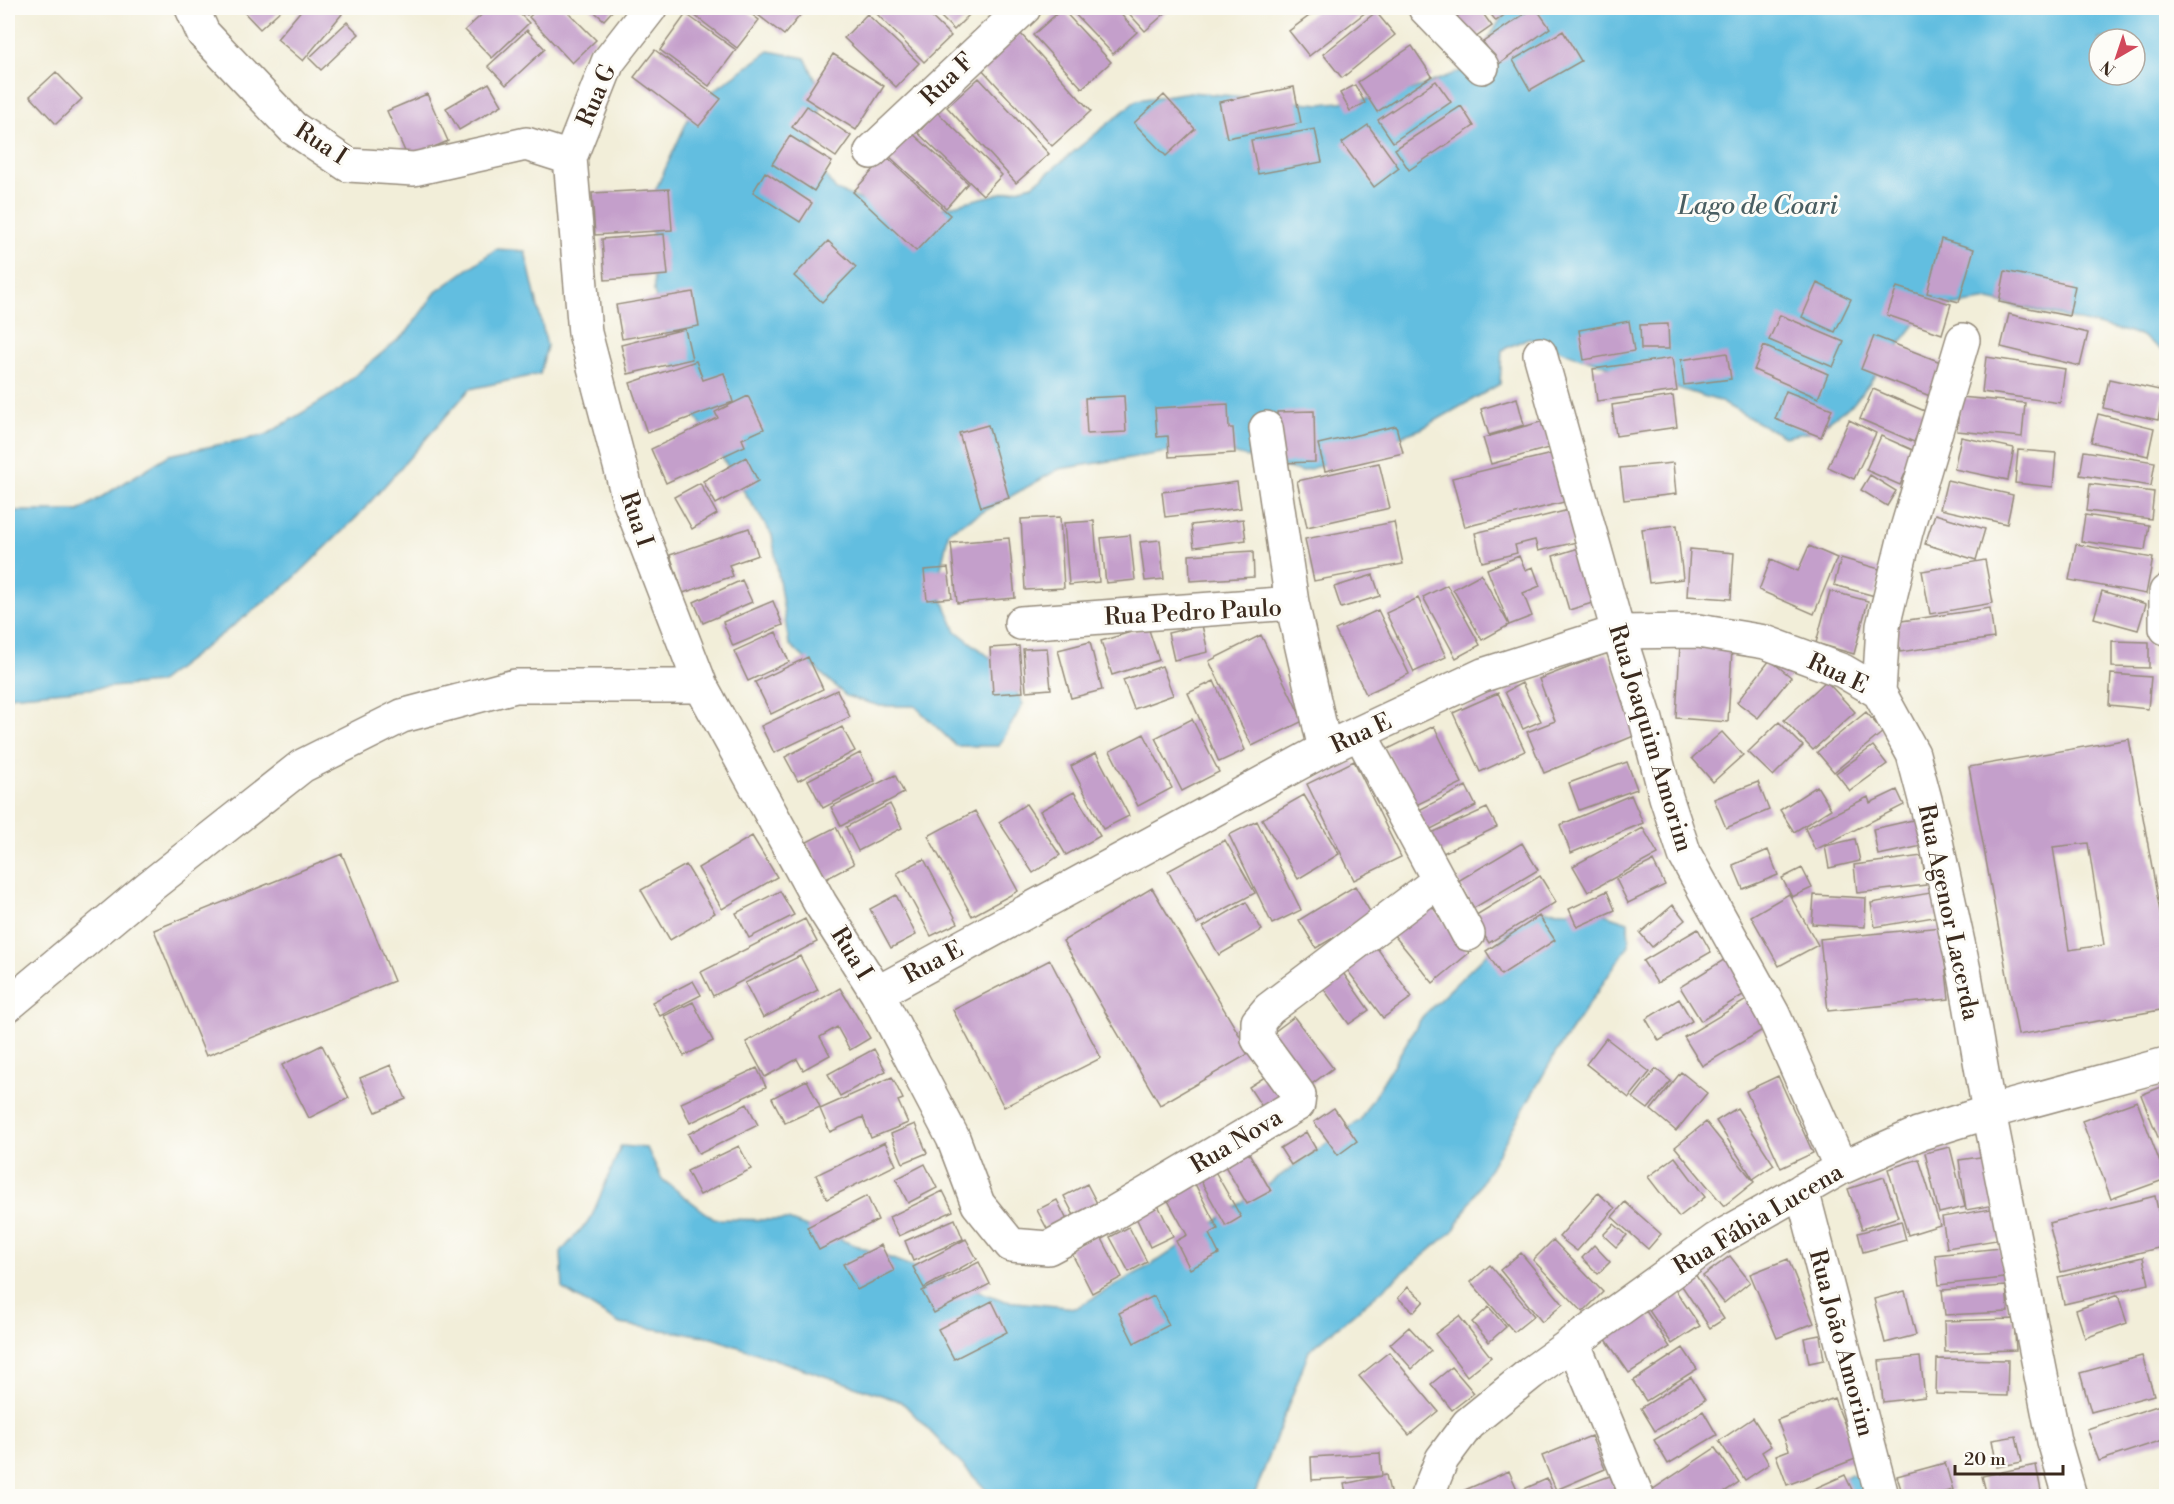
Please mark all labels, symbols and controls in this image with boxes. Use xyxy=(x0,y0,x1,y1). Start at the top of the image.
north arrow xyxy=(2087,27,2147,87)
street label: Rua F xyxy=(915,47,981,112)
text: N xyxy=(2097,56,2119,80)
street label: Rua G xyxy=(570,59,624,131)
street label: Rua I xyxy=(289,116,352,172)
water label: Lago de Coari xyxy=(1677,190,1839,222)
street label: Rua I xyxy=(613,488,659,551)
street label: Rua Pedro Paulo xyxy=(1103,593,1283,633)
street label: Rua Joaquim Amorim xyxy=(1601,621,1699,856)
street label: Rua E xyxy=(1802,647,1873,701)
street label: Rua E xyxy=(1326,707,1397,761)
street label: Rua Agenor Lacerda xyxy=(1910,801,1986,1024)
street label: Rua I xyxy=(823,922,879,985)
street label: Rua E xyxy=(898,935,969,991)
street label: Rua Nova xyxy=(1185,1102,1289,1181)
street label: Rua Fábia Lucena xyxy=(1668,1157,1850,1282)
street label: Rua João Amorim xyxy=(1802,1246,1880,1440)
scale bar xyxy=(1955,1438,2063,1476)
text: 20 m xyxy=(1964,1448,2006,1471)

